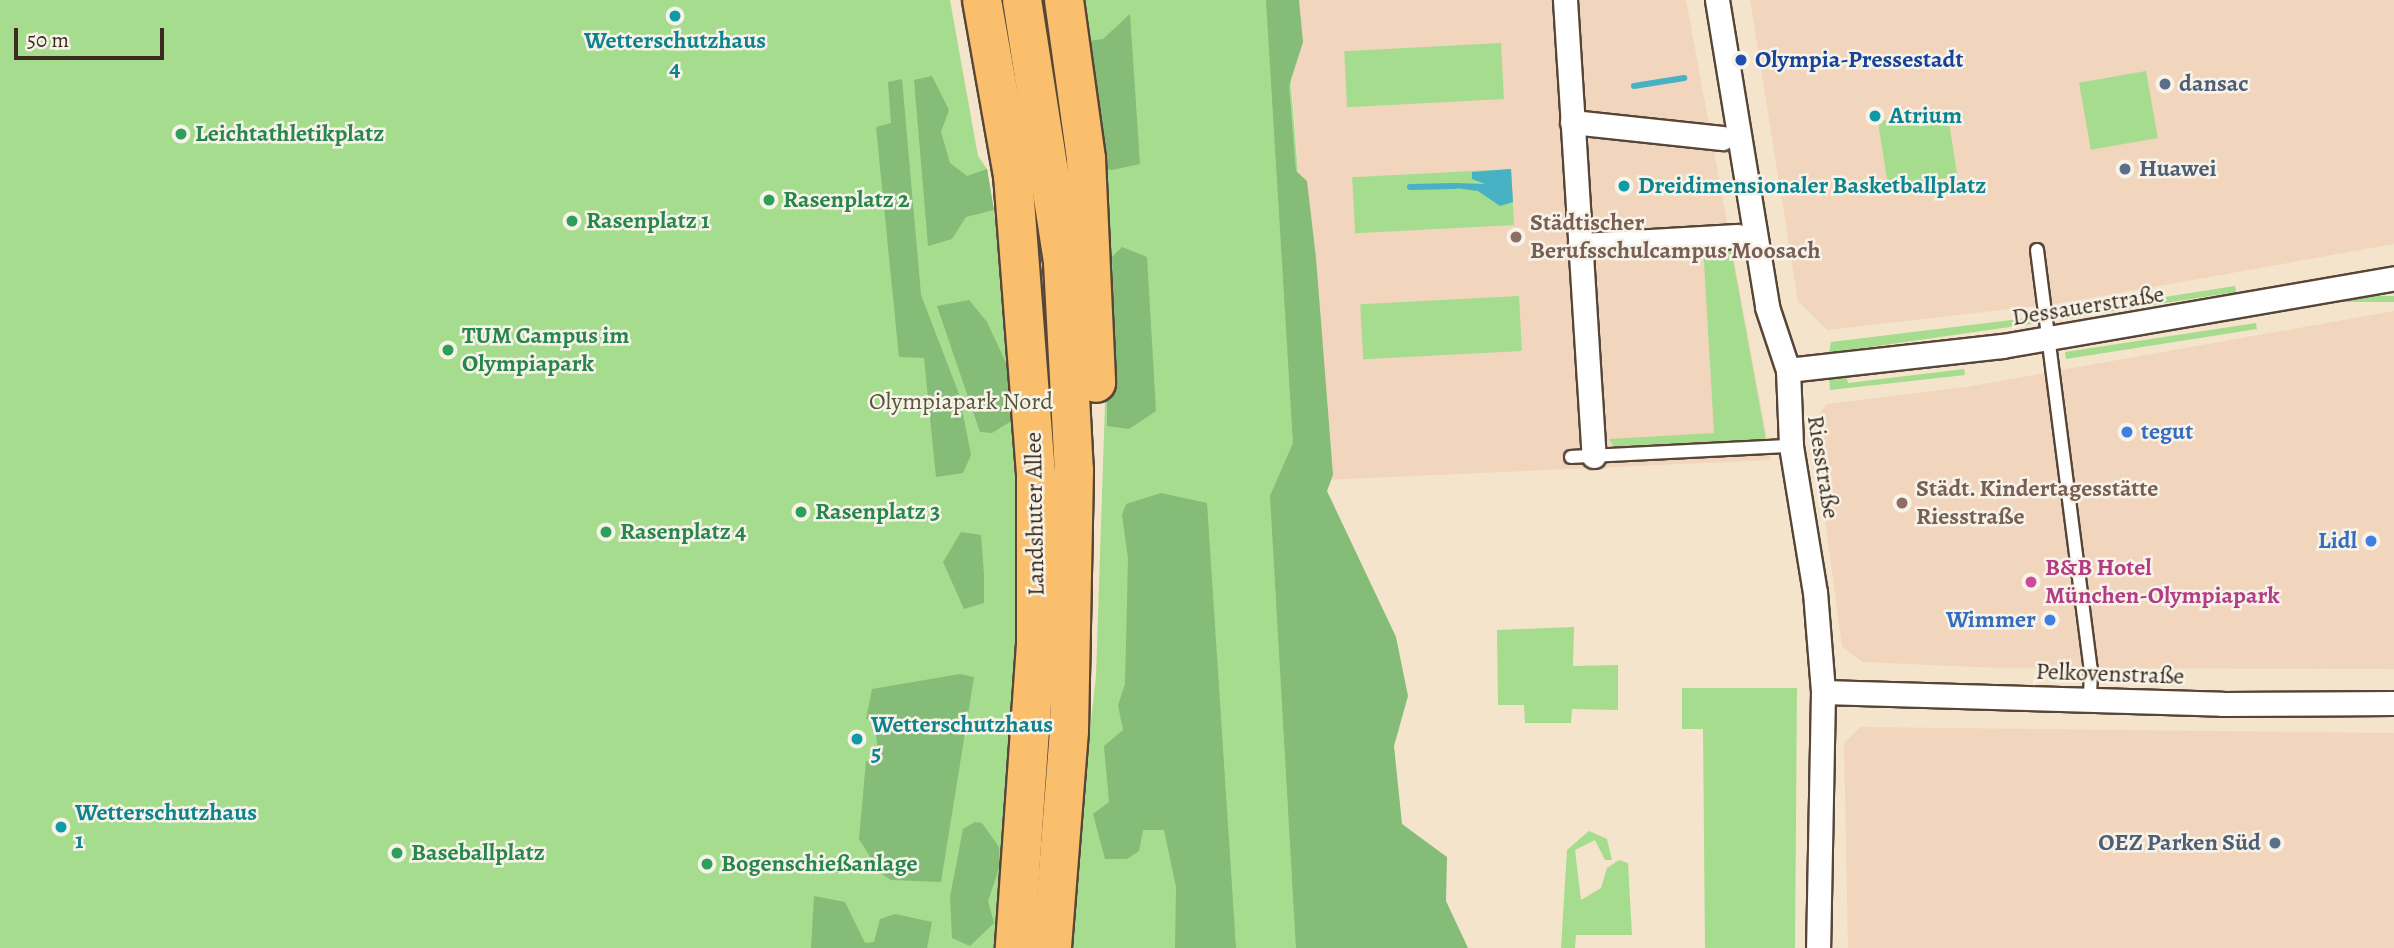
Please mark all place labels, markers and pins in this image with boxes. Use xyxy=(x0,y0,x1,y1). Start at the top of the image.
marker: Wetterschutzhaus 4 xyxy=(667,8,683,24)
place label: Wetterschutzhaus 4 xyxy=(584,27,766,83)
place label: Olympia-Pressestadt xyxy=(1755,46,1963,74)
marker: Olympia-Pressestadt xyxy=(1733,52,1749,68)
place label: dansac xyxy=(2179,70,2249,98)
marker: dansac xyxy=(2157,76,2173,92)
place label: Atrium xyxy=(1889,102,1962,130)
marker: Atrium xyxy=(1867,108,1883,124)
place label: Leichtathletikplatz xyxy=(195,120,384,148)
marker: Leichtathletikplatz xyxy=(173,126,189,142)
place label: Huawei xyxy=(2139,155,2217,183)
marker: Huawei xyxy=(2117,161,2133,177)
place label: Dreidimensionaler Basketballplatz xyxy=(1638,172,1986,200)
marker: Dreidimensionaler Basketballplatz xyxy=(1616,178,1632,194)
place label: Rasenplatz 2 xyxy=(783,186,910,214)
marker: Rasenplatz 2 xyxy=(761,192,777,208)
place label: Rasenplatz 1 xyxy=(586,207,710,235)
place label: Städtischer Berufsschulcampus Moosach xyxy=(1530,209,1820,265)
marker: Rasenplatz 1 xyxy=(564,213,580,229)
marker: Städtischer Berufsschulcampus Moosach xyxy=(1508,229,1524,245)
place label: TUM Campus im Olympiapark xyxy=(462,322,629,378)
marker: TUM Campus im Olympiapark xyxy=(440,342,456,358)
place label: tegut xyxy=(2141,418,2193,446)
marker: tegut xyxy=(2119,424,2135,440)
place label: Städt. Kindertagesstätte Riesstraße xyxy=(1916,475,2159,531)
marker: Städt. Kindertagesstätte Riesstraße xyxy=(1894,495,1910,511)
place label: Rasenplatz 3 xyxy=(815,498,940,526)
marker: Rasenplatz 3 xyxy=(793,504,809,520)
place label: Rasenplatz 4 xyxy=(620,518,746,546)
marker: Rasenplatz 4 xyxy=(598,524,614,540)
place label: Lidl xyxy=(2318,527,2357,555)
marker: Lidl xyxy=(2363,533,2379,549)
place label: B&B Hotel München-Olympiapark xyxy=(2045,554,2280,610)
marker: B&B Hotel München-Olympiapark xyxy=(2023,574,2039,590)
place label: Wimmer xyxy=(1946,606,2036,634)
marker: Wimmer xyxy=(2042,612,2058,628)
place label: Wetterschutzhaus 5 xyxy=(871,711,1053,767)
marker: Wetterschutzhaus 5 xyxy=(849,731,865,747)
place label: Wetterschutzhaus 1 xyxy=(75,799,257,855)
marker: Wetterschutzhaus 1 xyxy=(53,819,69,835)
place label: OEZ Parken Süd xyxy=(2098,829,2261,857)
marker: OEZ Parken Süd xyxy=(2267,835,2283,851)
place label: Baseballplatz xyxy=(411,839,545,867)
marker: Baseballplatz xyxy=(389,845,405,861)
place label: Bogenschießanlage xyxy=(721,850,918,878)
marker: Bogenschießanlage xyxy=(699,856,715,872)

